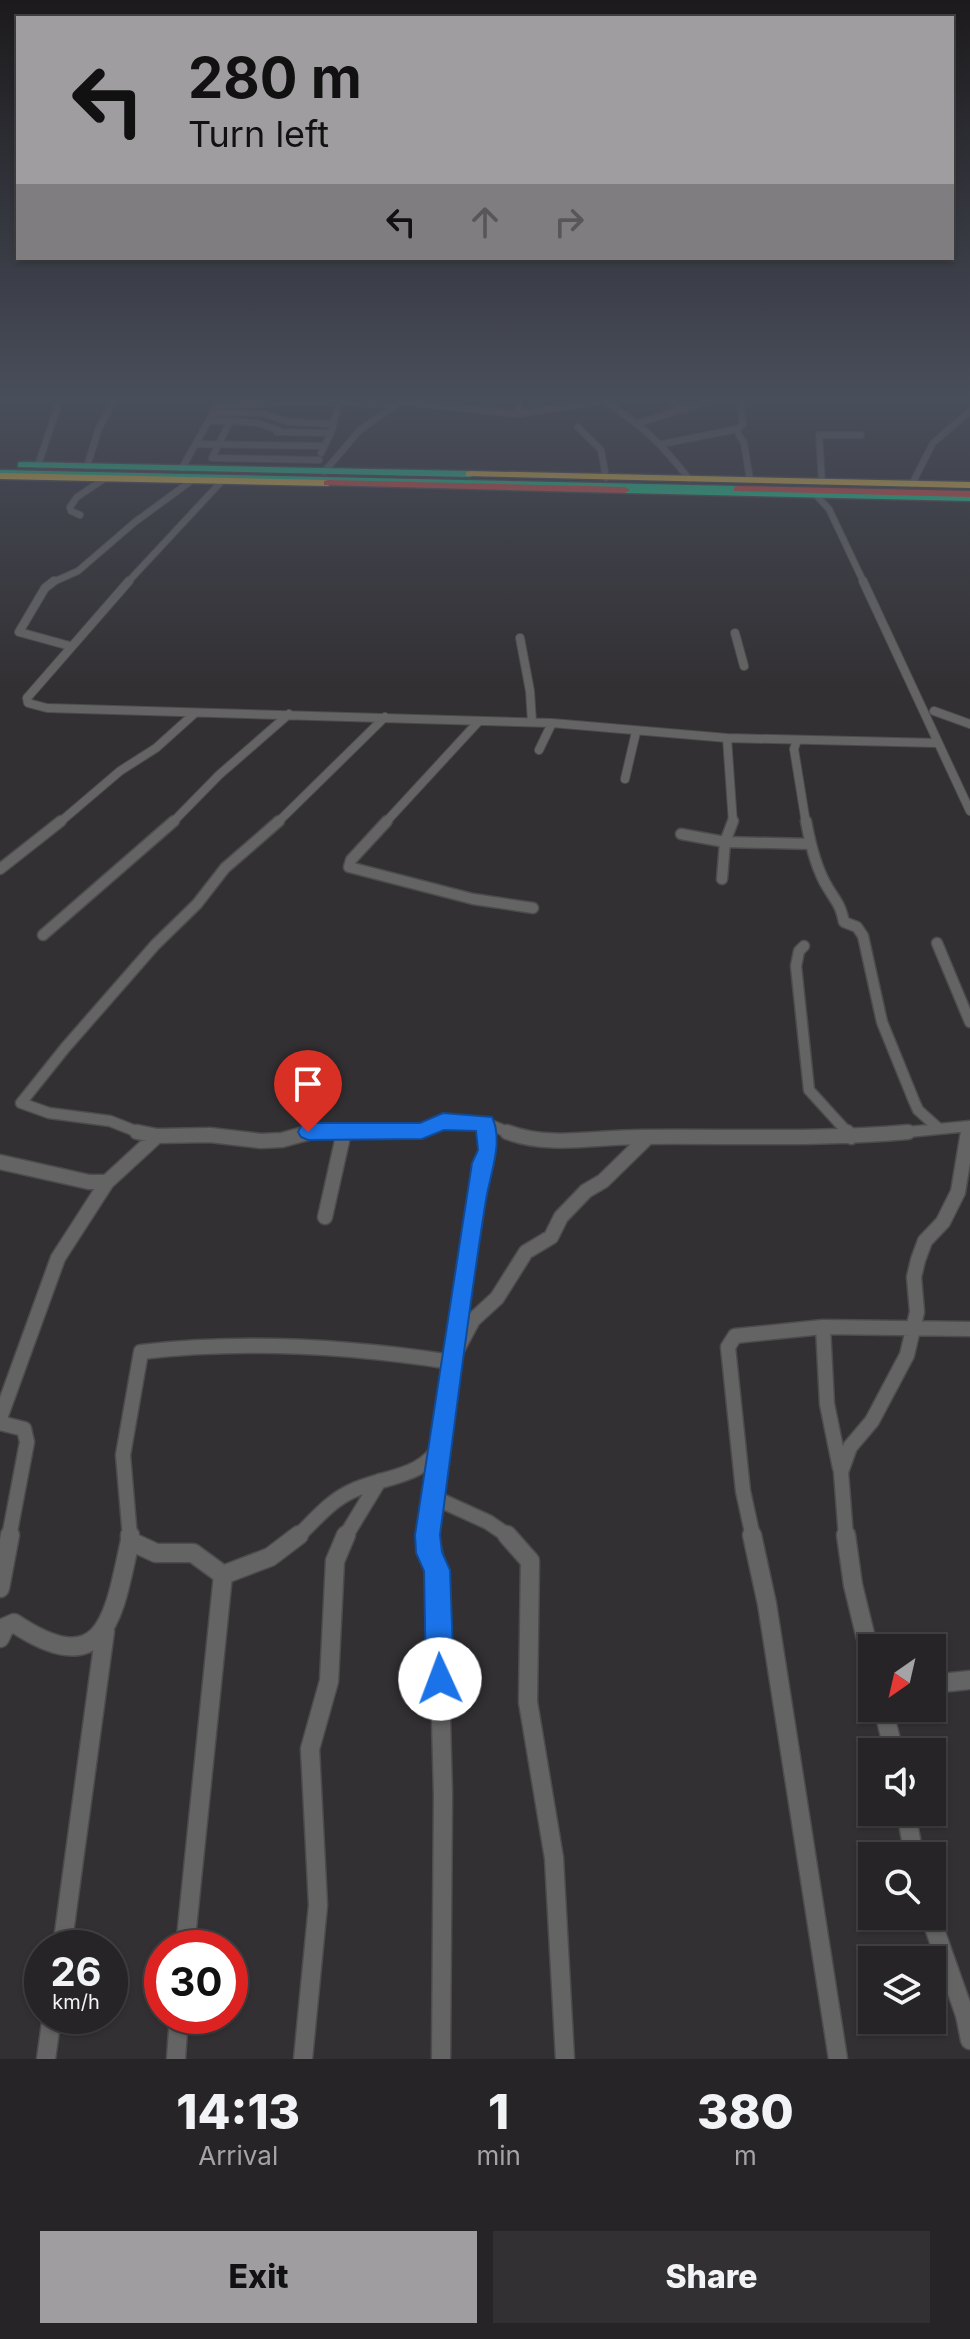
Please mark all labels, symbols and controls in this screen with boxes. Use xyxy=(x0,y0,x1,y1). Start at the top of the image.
text: 280 m xyxy=(188,44,362,112)
icon: left xyxy=(56,48,160,152)
text: Turn left xyxy=(188,112,329,156)
icon: left xyxy=(379,200,423,244)
icon: ahead xyxy=(463,200,507,244)
icon: right xyxy=(547,200,591,244)
pin xyxy=(274,1050,342,1132)
icon: arrive xyxy=(286,1062,330,1106)
north arrow xyxy=(858,1634,946,1722)
map controls xyxy=(858,1634,946,2034)
position arrow xyxy=(398,1637,482,1721)
button: sound xyxy=(858,1738,946,1826)
button: search xyxy=(858,1842,946,1930)
speed limit sign: 30 xyxy=(144,1930,248,2034)
button: layers xyxy=(858,1946,946,2034)
text: 26 xyxy=(50,1947,102,1996)
text: km/h xyxy=(52,1990,100,2014)
text: 14:13 xyxy=(176,2082,300,2141)
text: 1 xyxy=(488,2082,509,2141)
text: 380 xyxy=(697,2082,794,2141)
text: Arrival xyxy=(198,2140,278,2171)
text: min xyxy=(476,2140,521,2171)
text: m xyxy=(734,2140,757,2171)
button: Exit xyxy=(40,2231,477,2323)
button: Share xyxy=(493,2231,930,2323)

